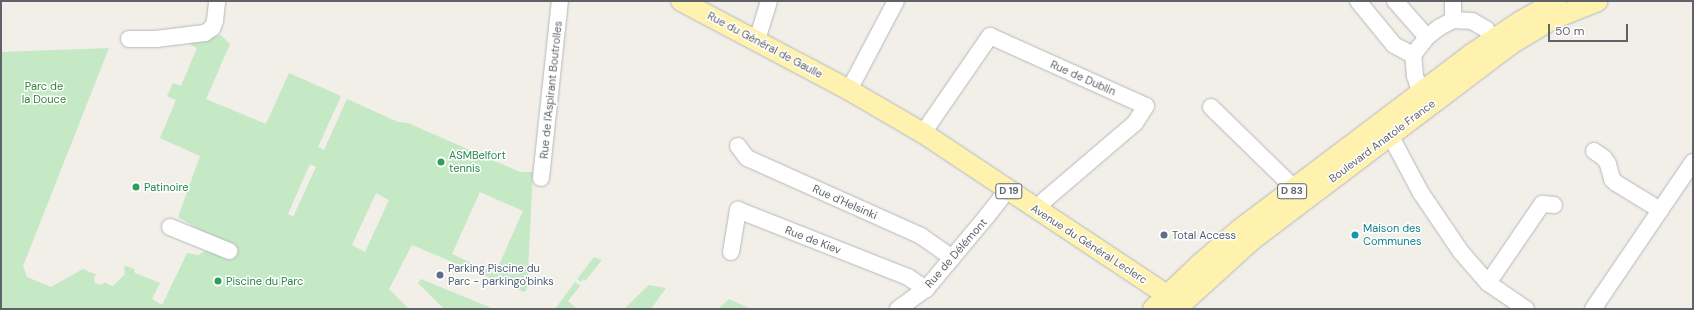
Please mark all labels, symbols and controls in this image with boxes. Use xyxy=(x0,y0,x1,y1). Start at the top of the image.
street label: Rue du Général de Gaulle xyxy=(705,9,825,81)
scale bar xyxy=(1550,16,1630,42)
street label: Rue de l'Aspirant Boutrolles xyxy=(537,20,565,160)
text: 50 m xyxy=(1555,23,1584,39)
street label: Rue de Dublin xyxy=(1048,58,1118,98)
park label: Parc de la Douce xyxy=(22,80,66,106)
street label: Boulevard Anatole France xyxy=(1326,97,1438,185)
place label: ASMBelfort tennis xyxy=(449,149,506,175)
marker: ASMBelfort tennis xyxy=(436,157,446,167)
place label: Patinoire xyxy=(144,180,188,194)
marker: Patinoire xyxy=(131,182,141,192)
street label: Rue d'Helsinki xyxy=(811,182,879,222)
road number: D 19 xyxy=(995,183,1023,199)
road number: D 83 xyxy=(1277,183,1307,199)
street label: Avenue du Général Leclerc xyxy=(1028,201,1150,287)
street label: Rue de Délémont xyxy=(922,216,990,290)
place label: Maison des Communes xyxy=(1363,222,1421,248)
street label: Rue de Kiev xyxy=(783,223,843,257)
place label: Total Access xyxy=(1172,228,1236,242)
marker: Total Access xyxy=(1159,230,1169,240)
marker: Maison des Communes xyxy=(1350,230,1360,240)
place label: Parking Piscine du Parc - parkingo'binks xyxy=(448,262,554,288)
marker: Parking Piscine du Parc - parkingo'binks xyxy=(435,270,445,280)
place label: Piscine du Parc xyxy=(226,274,303,288)
marker: Piscine du Parc xyxy=(213,276,223,286)

